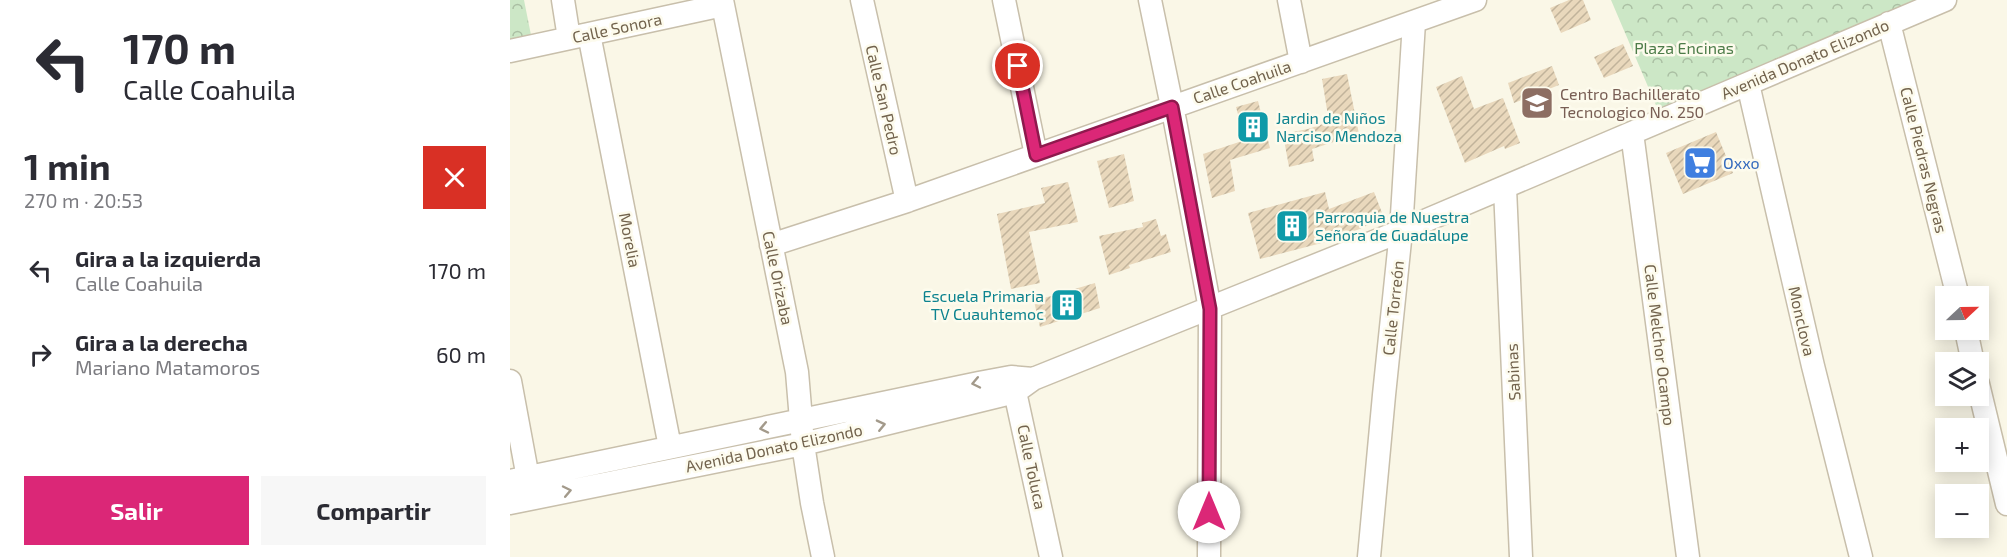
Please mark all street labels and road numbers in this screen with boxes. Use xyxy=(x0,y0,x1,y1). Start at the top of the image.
street label: Calle Sonora xyxy=(570,9,663,46)
street label: Avenida Donato Elizondo xyxy=(1718,15,1892,103)
street label: Calle San Pedro xyxy=(863,43,906,157)
street label: Calle Coahuila xyxy=(1190,56,1293,107)
street label: Calle Piedras Negras xyxy=(1897,85,1952,235)
street label: Morelia xyxy=(616,211,645,269)
street label: Calle Orizaba xyxy=(759,229,798,327)
street label: Calle Torreón xyxy=(1378,260,1407,356)
street label: Calle Melchor Ocampo xyxy=(1641,263,1680,427)
street label: Monclova xyxy=(1785,284,1820,358)
street label: Sabinas xyxy=(1502,343,1523,401)
street label: Avenida Donato Elizondo xyxy=(684,419,864,476)
street label: Calle Toluca xyxy=(1014,423,1051,511)

